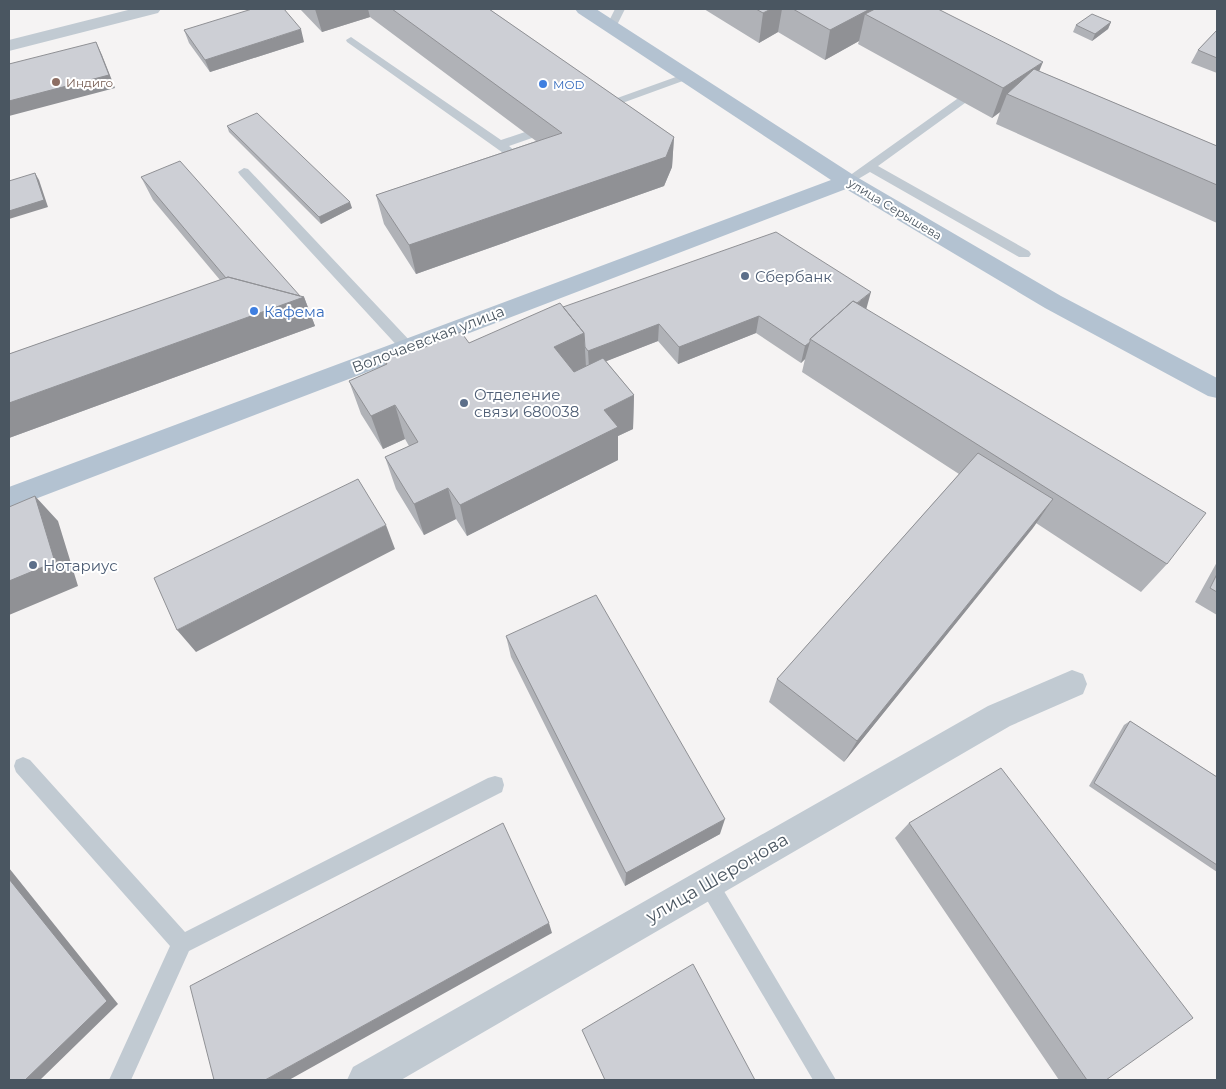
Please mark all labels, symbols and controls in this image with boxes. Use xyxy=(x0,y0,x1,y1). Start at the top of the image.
place label: Индиго xyxy=(66,75,113,90)
marker: Индиго xyxy=(50,76,62,88)
place label: MOD xyxy=(553,77,585,92)
marker: MOD xyxy=(537,78,549,90)
street label: улица Серышева xyxy=(844,175,945,243)
place label: Сбербанк xyxy=(755,267,832,286)
marker: Сбербанк xyxy=(739,270,751,282)
street label: Волочаевская улица xyxy=(349,301,507,377)
place label: Кафема xyxy=(264,302,325,321)
marker: Кафема xyxy=(248,305,260,317)
place label: Отделение связи 680038 xyxy=(474,385,579,421)
marker: Отделение связи 680038 xyxy=(458,397,470,409)
place label: Нотариус xyxy=(43,556,118,575)
marker: Нотариус xyxy=(27,559,39,571)
street label: улица Шеронова xyxy=(641,828,792,928)

